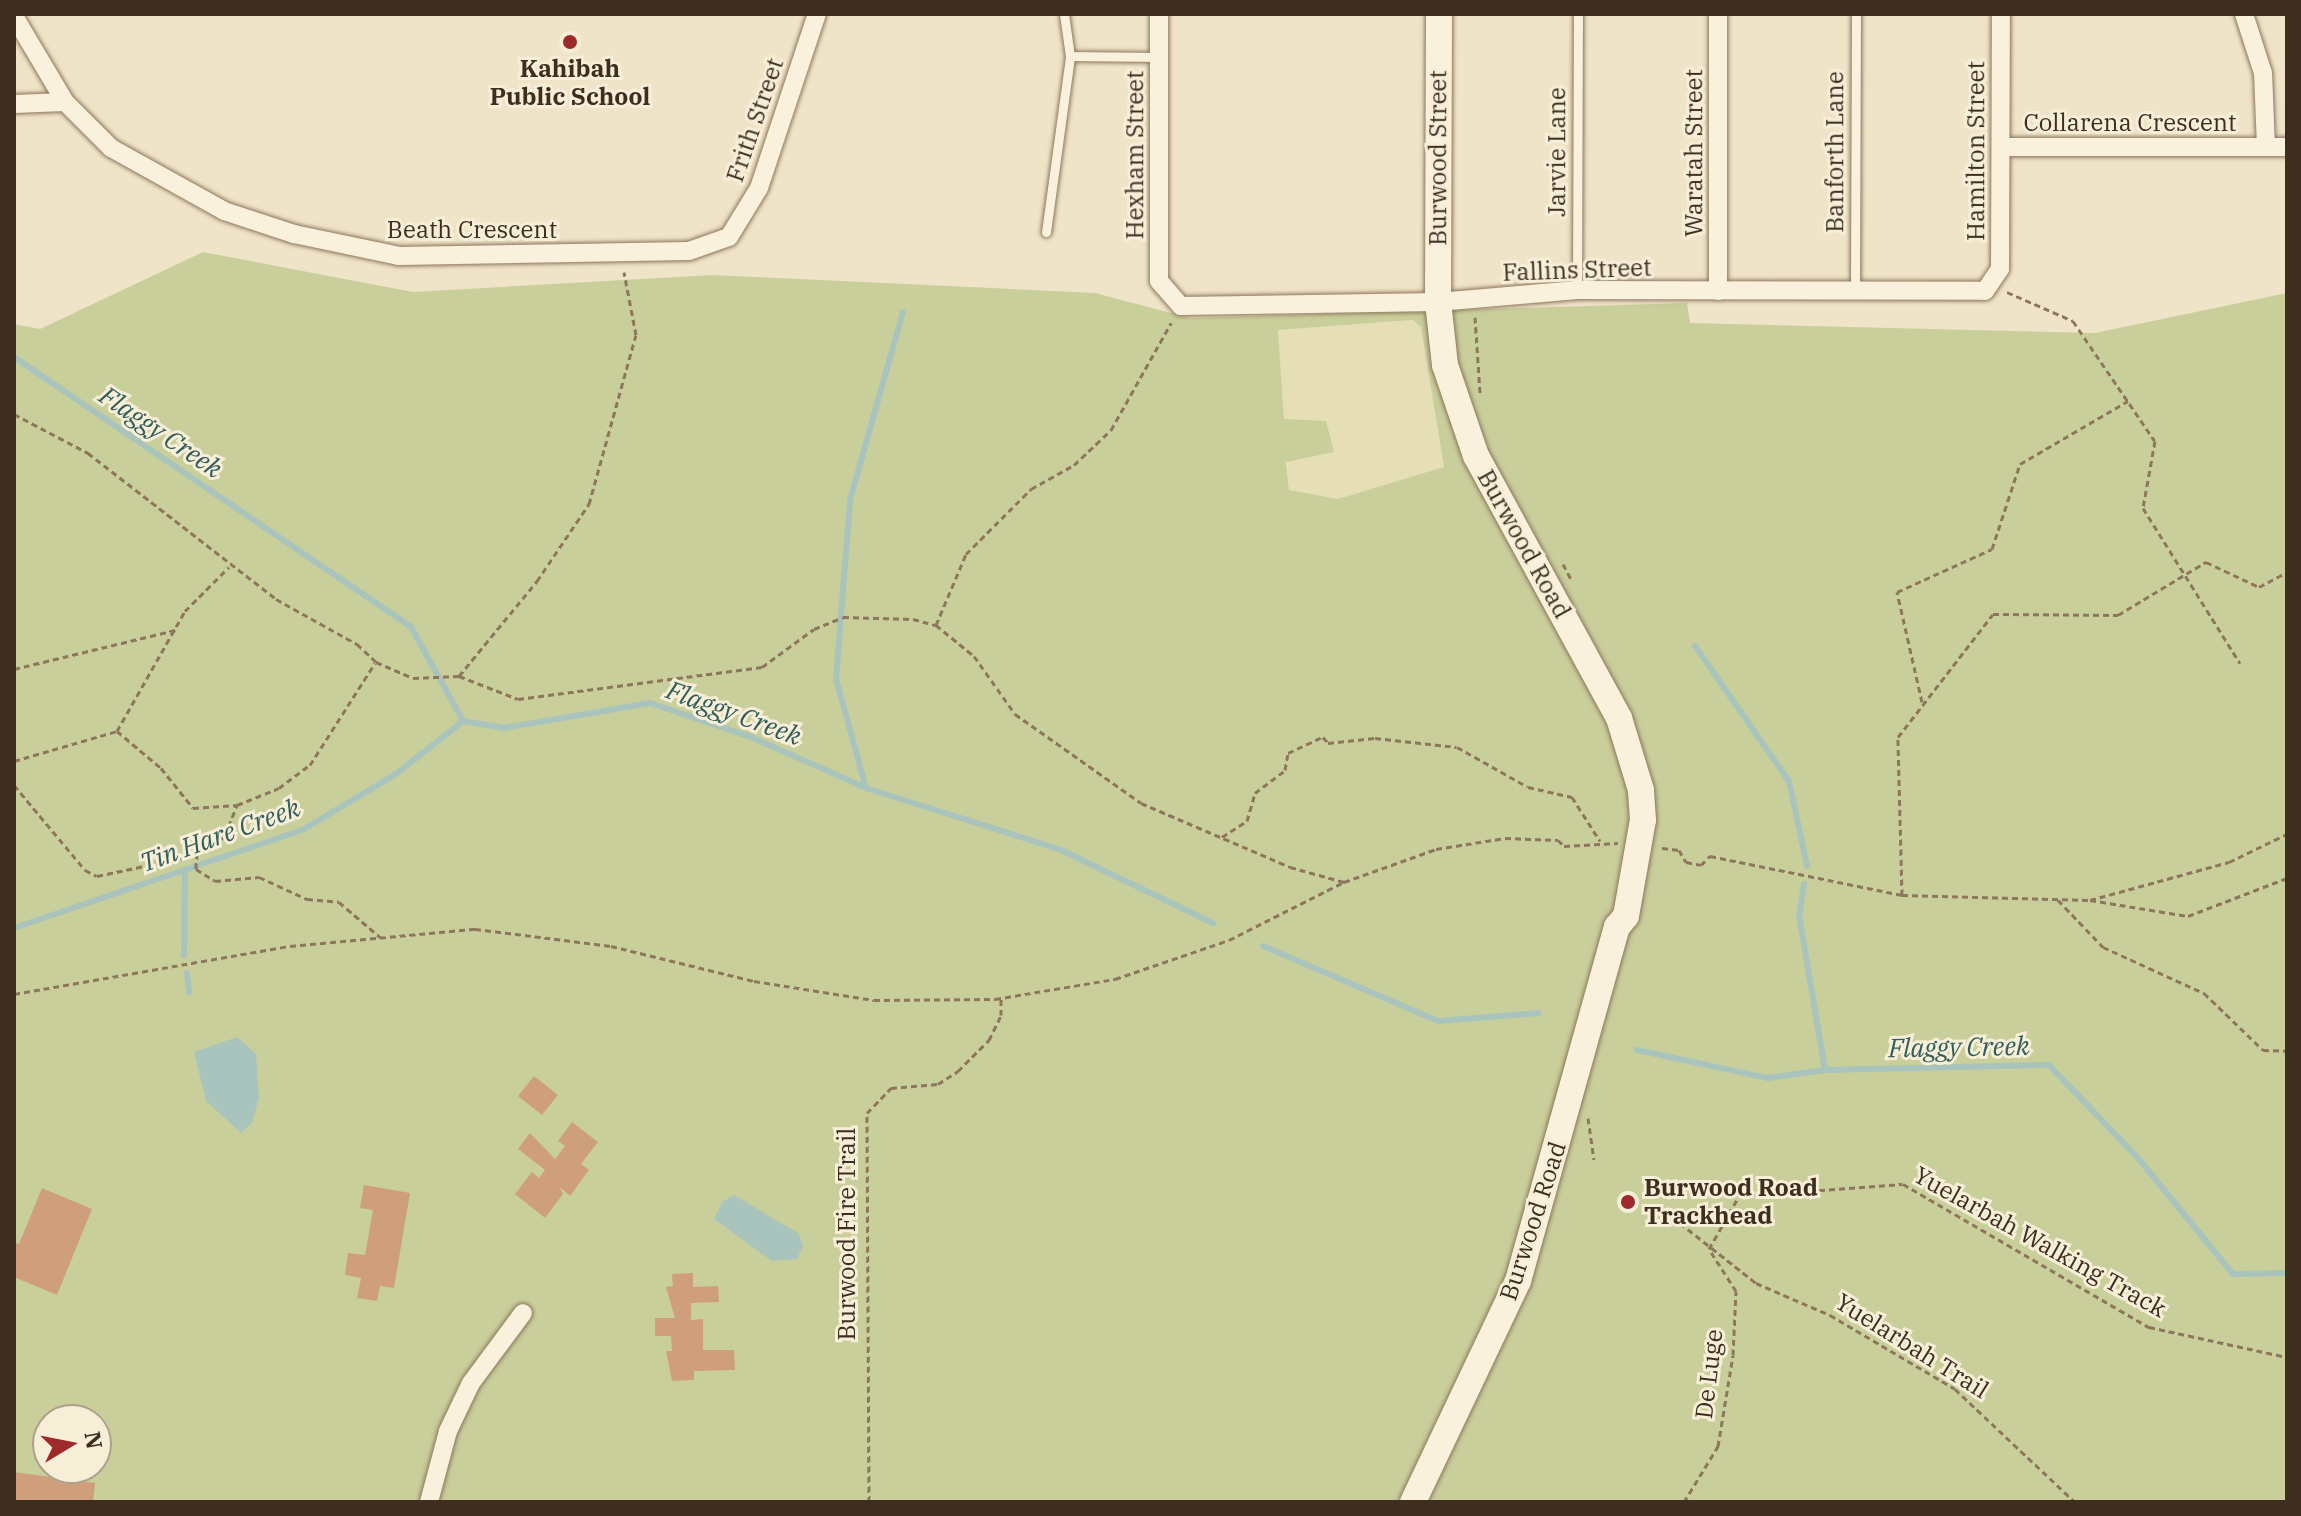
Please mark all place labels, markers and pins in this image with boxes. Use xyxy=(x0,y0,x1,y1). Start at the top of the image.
marker: Kahibah Public School xyxy=(561,33,579,51)
place label: Kahibah Public School xyxy=(490,55,650,111)
place label: Burwood Road Trackhead xyxy=(1644,1174,1818,1230)
marker: Burwood Road Trackhead xyxy=(1619,1193,1637,1211)

